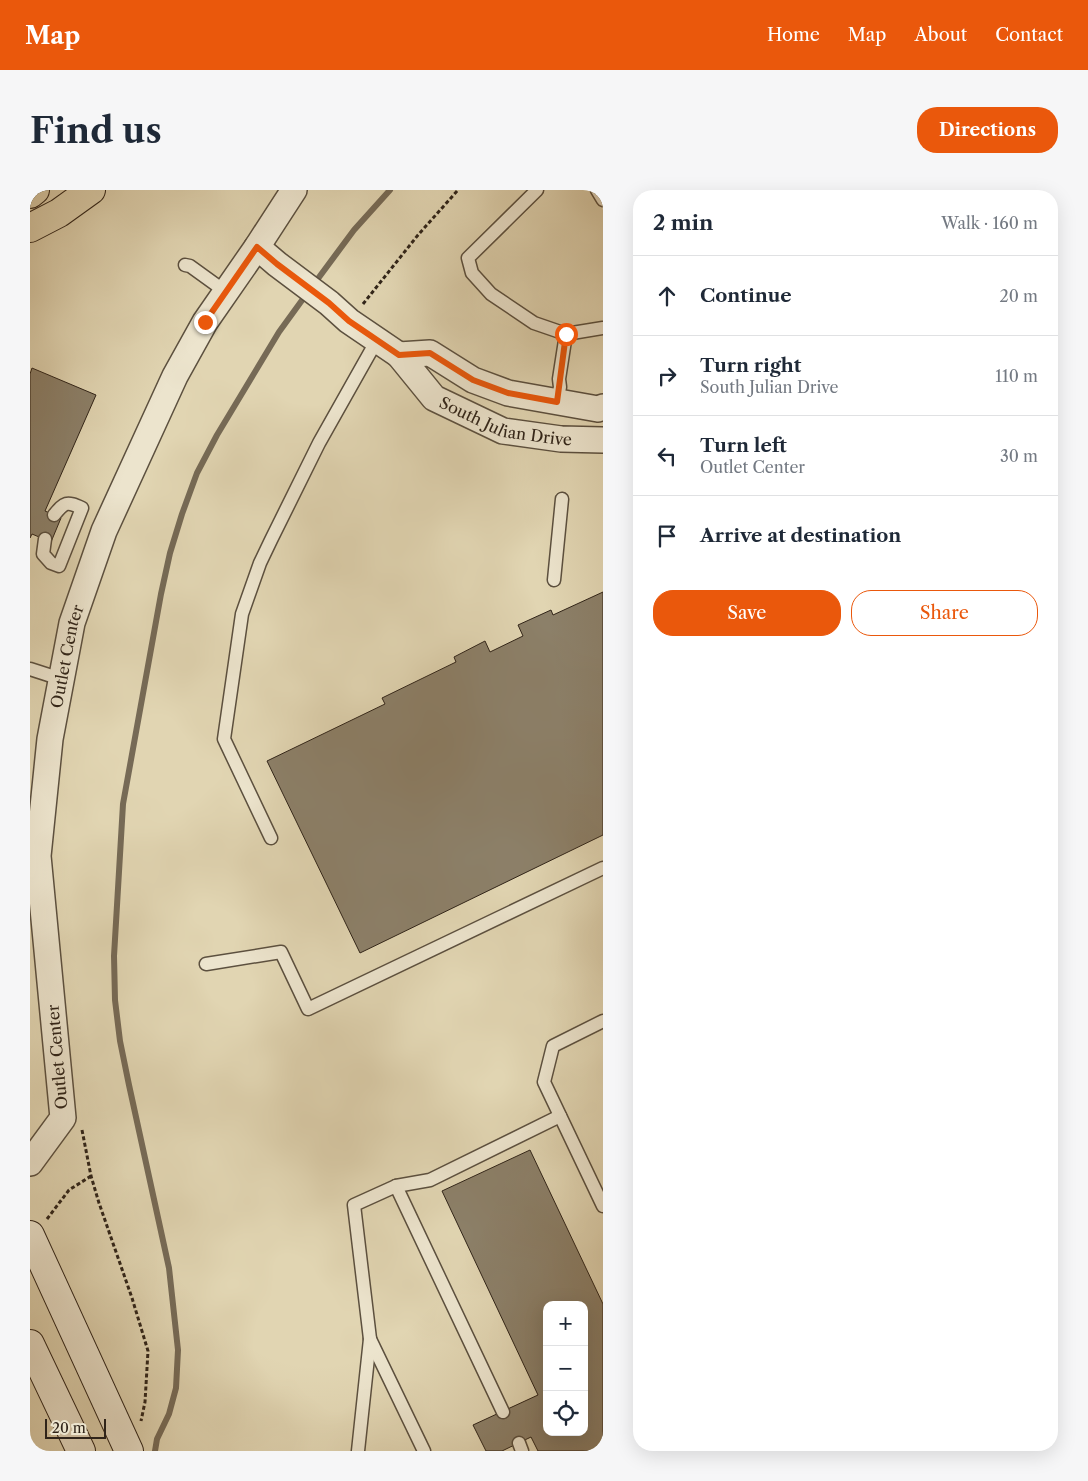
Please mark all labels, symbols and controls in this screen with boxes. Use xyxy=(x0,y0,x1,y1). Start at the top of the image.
text: Map xyxy=(25,21,80,50)
text: Home xyxy=(767,24,820,46)
text: Map xyxy=(848,24,886,46)
text: About xyxy=(914,24,967,46)
text: Contact xyxy=(995,24,1063,46)
button: Directions xyxy=(917,107,1058,153)
text: Find us xyxy=(30,109,162,152)
text: 2 min xyxy=(653,210,713,235)
text: Walk · 160 m xyxy=(941,213,1038,233)
icon: ahead xyxy=(653,282,681,310)
text: Continue xyxy=(700,284,792,307)
text: 20 m xyxy=(999,286,1038,306)
route end xyxy=(194,311,217,334)
route start xyxy=(555,323,578,346)
text: Turn right xyxy=(700,354,801,377)
icon: right xyxy=(653,362,681,390)
text: 110 m xyxy=(995,366,1038,386)
text: South Julian Drive xyxy=(700,377,838,397)
street label: South Julian Drive xyxy=(436,392,572,449)
text: Turn left xyxy=(700,434,787,457)
icon: left xyxy=(653,442,681,470)
text: 30 m xyxy=(1000,446,1038,466)
text: Outlet Center xyxy=(700,457,805,477)
icon: arrive xyxy=(653,522,681,550)
text: Arrive at destination xyxy=(700,524,901,547)
button: Save xyxy=(653,590,841,636)
button: Share xyxy=(851,590,1038,636)
street label: Outlet Center xyxy=(46,602,88,710)
street label: Outlet Center xyxy=(42,1004,72,1110)
map controls xyxy=(543,1301,588,1436)
button: + xyxy=(543,1301,588,1346)
button: − xyxy=(543,1346,588,1391)
button: locate xyxy=(543,1391,588,1436)
scale bar xyxy=(45,1416,106,1439)
text: 20 m xyxy=(52,1419,86,1437)

